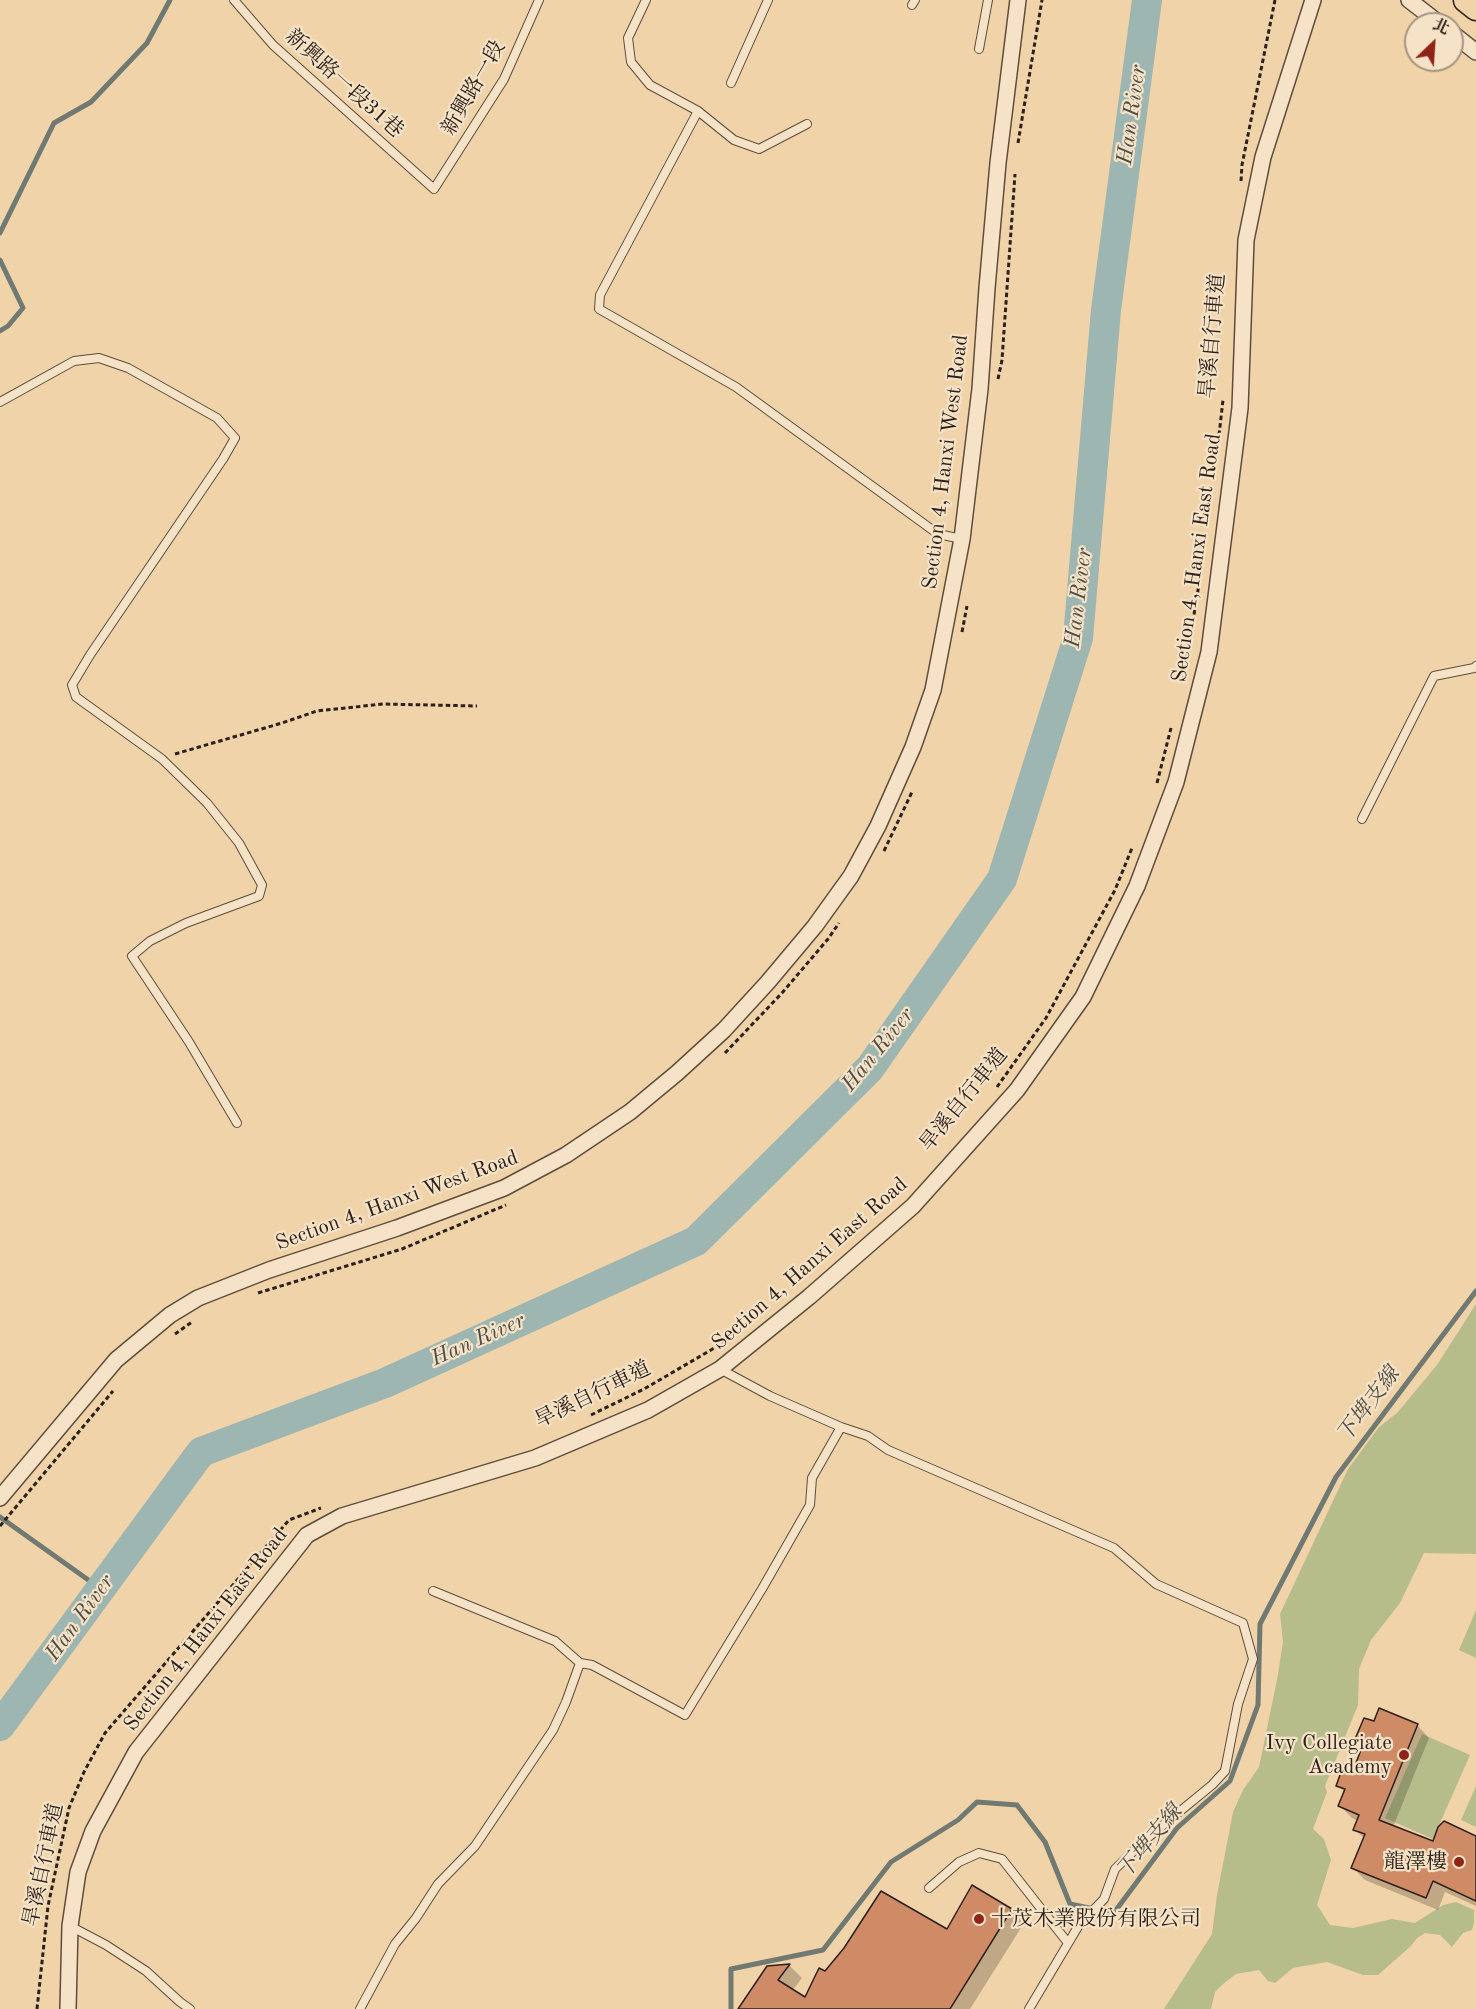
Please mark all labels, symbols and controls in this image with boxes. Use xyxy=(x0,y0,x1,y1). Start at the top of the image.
north arrow xyxy=(1404,12,1464,72)
text: 北 xyxy=(1430,17,1451,38)
street label: 新興路一段31巷 xyxy=(280,24,408,144)
street label: 新興路一段 xyxy=(437,36,511,140)
water label: Han River xyxy=(1112,64,1152,166)
street label: 旱溪自行車道 xyxy=(1195,272,1231,400)
street label: Section 4, Hanxi West Road xyxy=(918,333,974,591)
street label: Section 4, Hanxi East Road xyxy=(1167,432,1227,684)
water label: Han River xyxy=(1060,547,1098,649)
water label: Han River xyxy=(836,1003,920,1097)
street label: 旱溪自行車道 xyxy=(915,1043,1013,1157)
street label: Section 4, Hanxi West Road xyxy=(272,1145,522,1257)
street label: Section 4, Hanxi East Road xyxy=(707,1172,913,1356)
water label: Han River xyxy=(427,1308,529,1372)
street label: 旱溪自行車道 xyxy=(531,1356,655,1434)
water label: 下埤支線 xyxy=(1332,1362,1406,1448)
street label: Section 4, Hanxi East Road xyxy=(119,1523,293,1737)
water label: Han River xyxy=(40,1570,120,1666)
place label: Ivy Collegiate Academy xyxy=(1266,1730,1392,1780)
marker: Ivy Collegiate Academy xyxy=(1397,1748,1411,1762)
water label: 下埤支線 xyxy=(1112,1800,1188,1884)
street label: 旱溪自行車道 xyxy=(19,1801,69,1929)
place label: 龍澤樓 xyxy=(1384,1849,1447,1875)
marker: 龍澤樓 xyxy=(1452,1855,1466,1869)
place label: 十茂木業股份有限公司 xyxy=(991,1906,1201,1932)
marker: 十茂木業股份有限公司 xyxy=(972,1912,986,1926)

